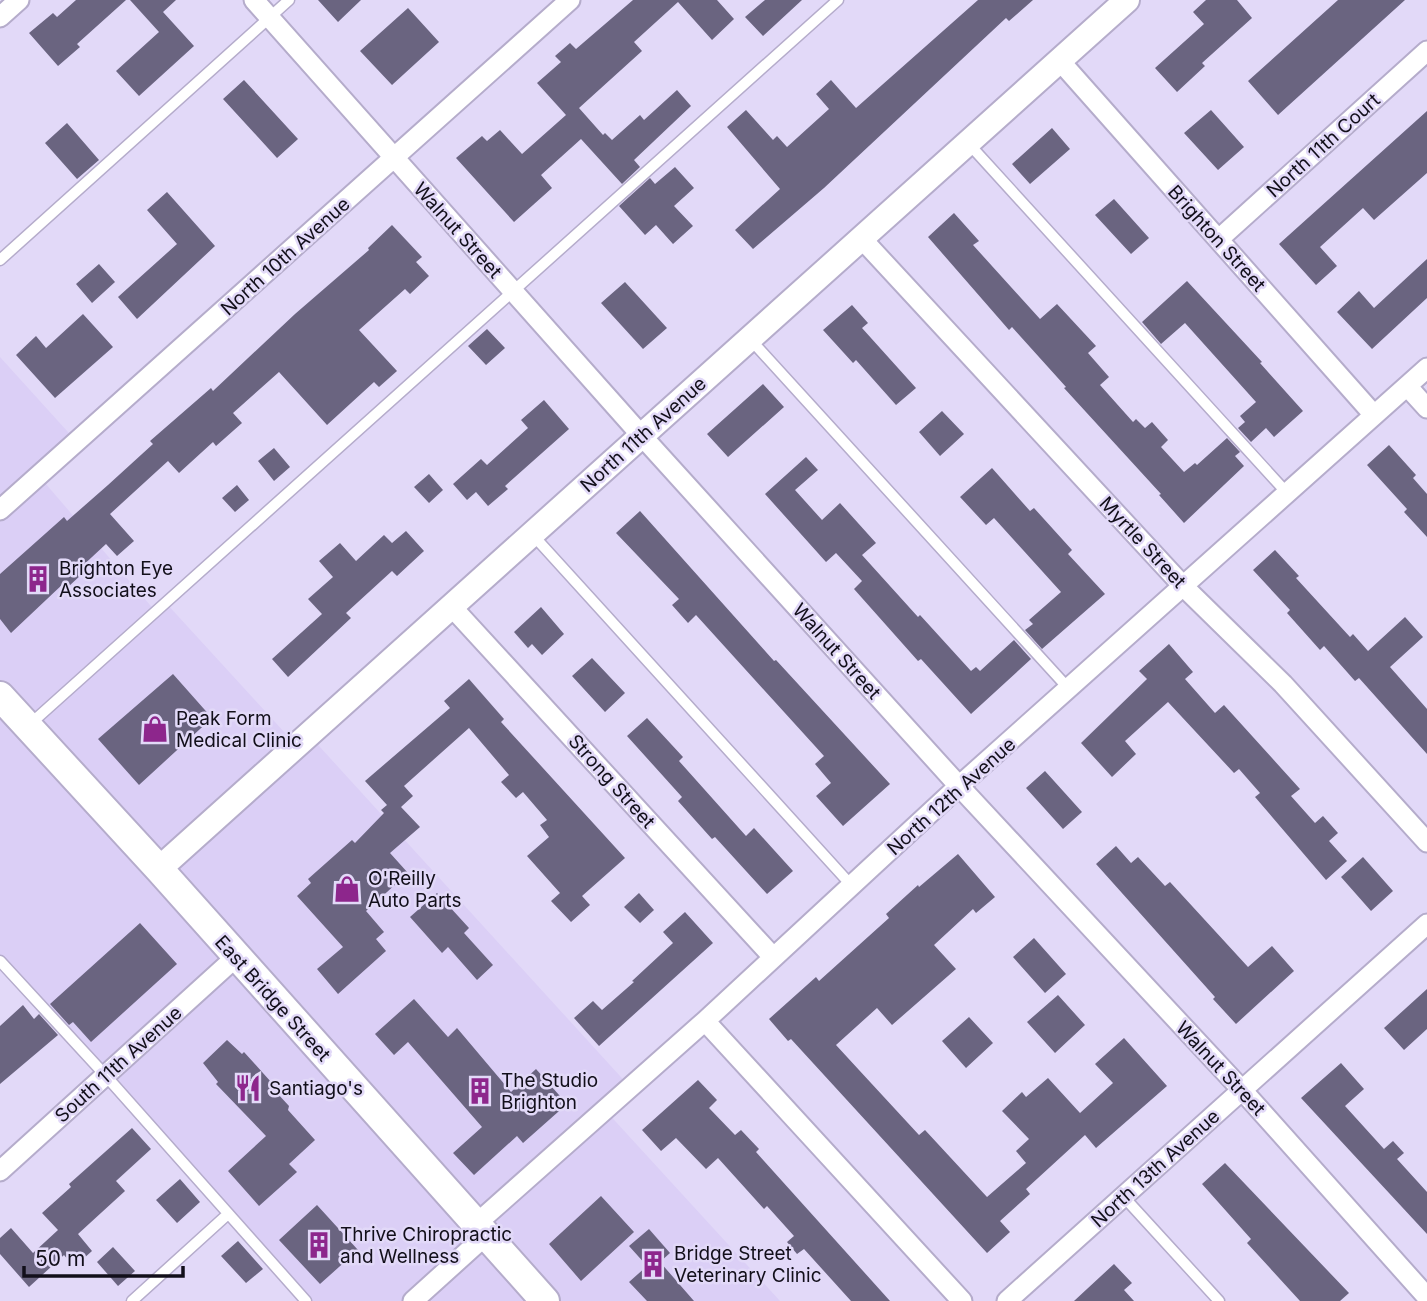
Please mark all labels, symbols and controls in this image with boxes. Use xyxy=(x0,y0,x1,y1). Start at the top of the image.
street label: North 11th Court xyxy=(1262,88,1385,202)
street label: Walnut Street xyxy=(409,178,507,283)
street label: Brighton Street xyxy=(1163,180,1270,296)
street label: North 10th Avenue xyxy=(216,192,355,320)
street label: North 11th Avenue xyxy=(576,372,711,497)
street label: Myrtle Street xyxy=(1095,492,1191,593)
place label: Brighton Eye Associates xyxy=(59,557,173,602)
building icon: Brighton Eye Associates xyxy=(23,564,53,594)
street label: Walnut Street xyxy=(788,599,886,704)
place label: Peak Form Medical Clinic xyxy=(176,707,302,752)
shop icon: Peak Form Medical Clinic xyxy=(140,714,170,744)
street label: Strong Street xyxy=(563,730,660,833)
street label: North 12th Avenue xyxy=(882,733,1020,860)
place label: O'Reilly Auto Parts xyxy=(368,867,461,912)
shop icon: O'Reilly Auto Parts xyxy=(332,874,362,904)
street label: East Bridge Street xyxy=(210,931,335,1066)
street label: South 11th Avenue xyxy=(50,1001,187,1127)
street label: Walnut Street xyxy=(1171,1016,1270,1120)
place label: The Studio Brighton xyxy=(501,1069,598,1114)
restaurant icon: Santiago's xyxy=(233,1073,263,1103)
building icon: The Studio Brighton xyxy=(465,1076,495,1106)
place label: Santiago's xyxy=(269,1077,363,1100)
street label: North 13th Avenue xyxy=(1086,1105,1224,1232)
place label: Thrive Chiropractic and Wellness xyxy=(340,1223,512,1268)
building icon: Thrive Chiropractic and Wellness xyxy=(304,1230,334,1260)
scale bar xyxy=(24,1234,184,1278)
place label: Bridge Street Veterinary Clinic xyxy=(674,1242,822,1287)
text: 50 m xyxy=(35,1246,85,1271)
building icon: Bridge Street Veterinary Clinic xyxy=(638,1249,668,1279)

